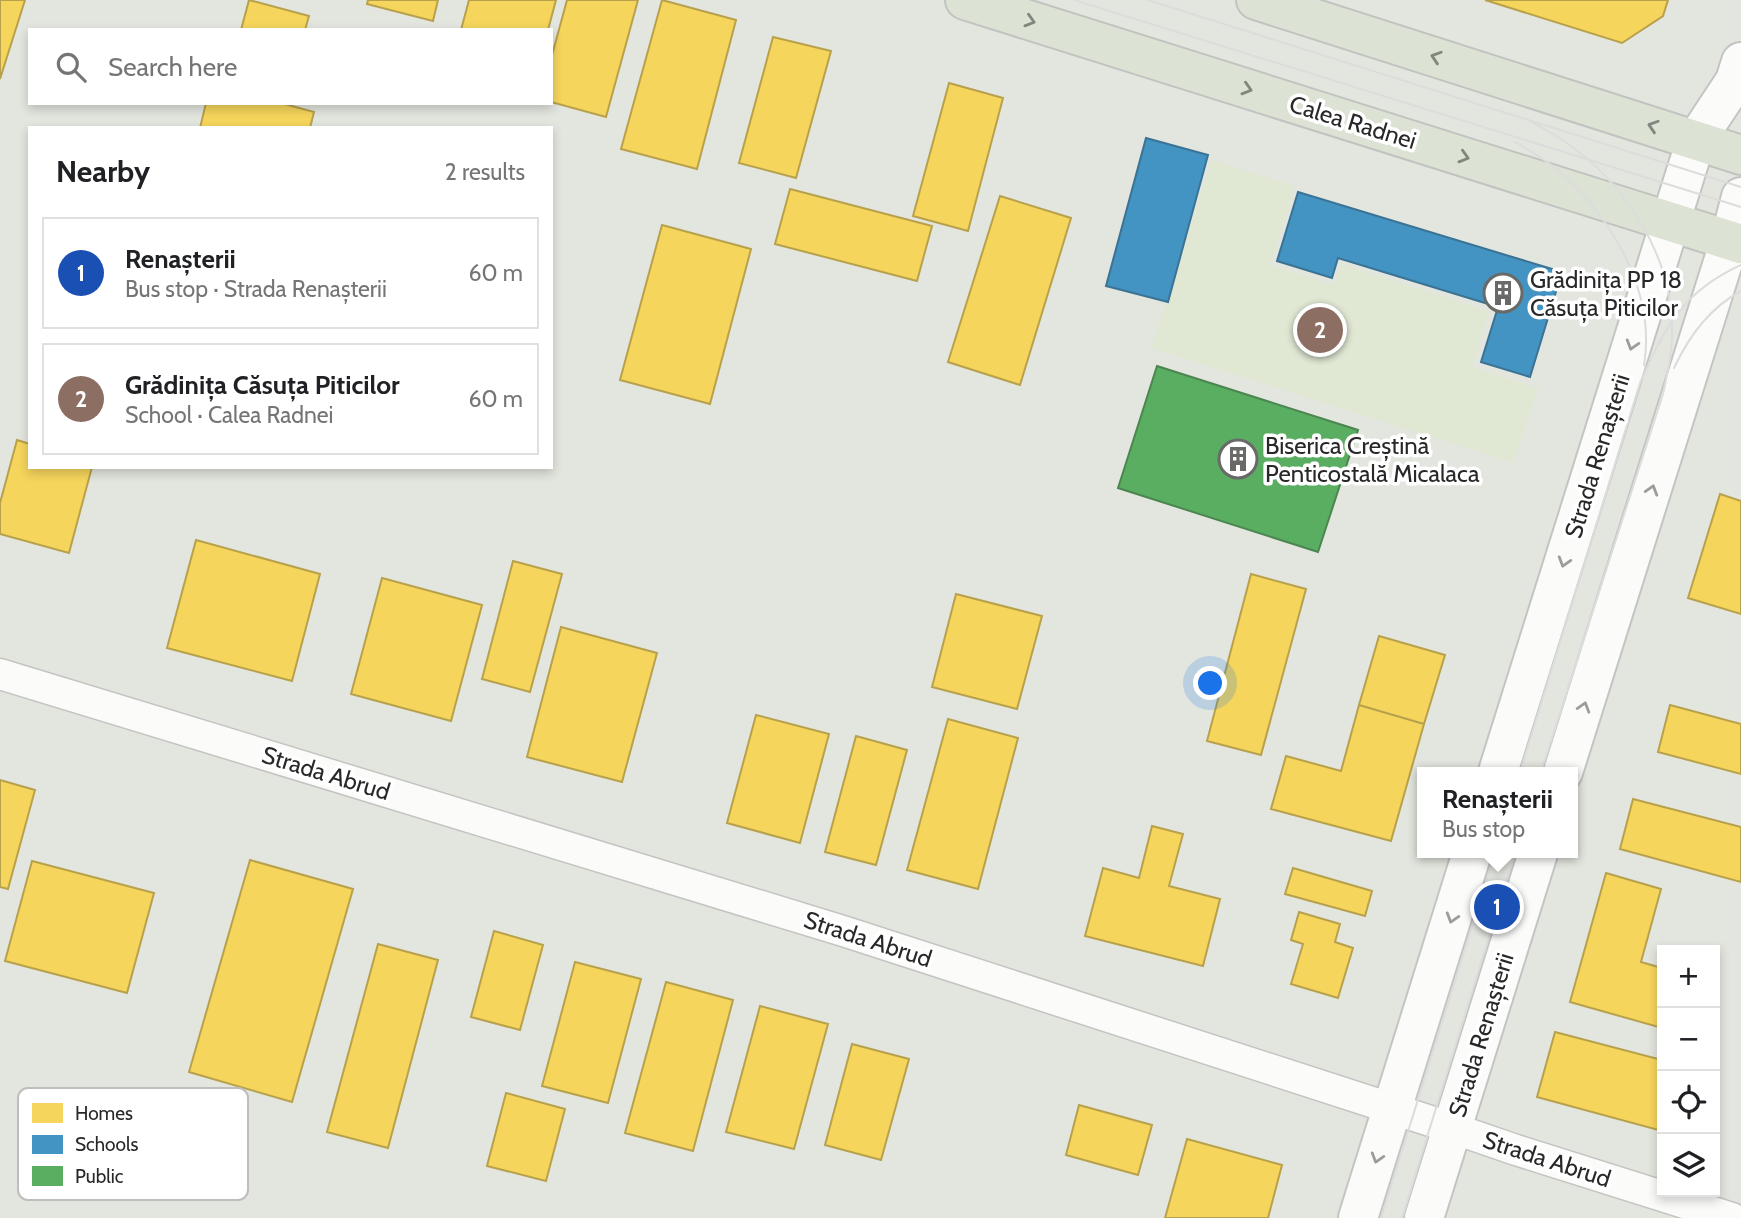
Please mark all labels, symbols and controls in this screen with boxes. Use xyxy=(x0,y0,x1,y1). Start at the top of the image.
one-way arrow xyxy=(1024,12,1036,27)
search box xyxy=(28,28,553,105)
icon: search xyxy=(52,48,90,86)
text: Search here xyxy=(108,51,237,83)
one-way arrow xyxy=(1430,51,1443,65)
one-way arrow xyxy=(1240,81,1253,95)
street label: Calea Radnei xyxy=(1286,89,1420,155)
one-way arrow xyxy=(1647,120,1659,134)
one-way arrow xyxy=(1457,149,1470,163)
text: Nearby xyxy=(56,153,150,190)
text: 2 results xyxy=(445,158,525,186)
text: Renașterii xyxy=(125,243,236,275)
text: 1 xyxy=(77,259,85,287)
text: 60 m xyxy=(469,259,523,287)
place label: Grădinița PP 18 Căsuța Piticilor xyxy=(1530,265,1682,323)
building icon: Grădinița PP 18 Căsuța Piticilor xyxy=(1482,272,1524,314)
text: Bus stop · Strada Renașterii xyxy=(125,275,387,303)
pin: 2 xyxy=(1297,304,1343,356)
one-way arrow xyxy=(1625,339,1640,351)
text: Grădinița Căsuța Piticilor xyxy=(125,369,400,401)
street label: Strada Renașterii xyxy=(1558,370,1637,542)
text: 2 xyxy=(75,385,87,413)
text: 60 m xyxy=(469,385,523,413)
text: School · Calea Radnei xyxy=(125,401,333,429)
place label: Biserica Creștină Penticostală Micalaca xyxy=(1265,431,1480,488)
building icon: Biserica Creștină Penticostală Micalaca xyxy=(1217,438,1259,480)
one-way arrow xyxy=(1643,484,1658,496)
one-way arrow xyxy=(1557,556,1572,568)
your location xyxy=(1193,666,1227,700)
one-way arrow xyxy=(1575,701,1590,713)
street label: Strada Abrud xyxy=(258,740,394,806)
popup xyxy=(1417,767,1578,858)
text: Renașterii xyxy=(1442,783,1553,815)
text: Bus stop xyxy=(1442,815,1525,843)
pin: 1 xyxy=(1474,881,1520,933)
street label: Strada Abrud xyxy=(801,905,935,973)
one-way arrow xyxy=(1446,911,1460,924)
map controls xyxy=(1657,945,1720,1197)
button: + xyxy=(1657,945,1720,1008)
street label: Strada Renașterii xyxy=(1442,949,1521,1121)
button: − xyxy=(1657,1008,1720,1071)
button: locate xyxy=(1657,1071,1720,1134)
legend xyxy=(18,1088,248,1200)
text: Homes xyxy=(75,1102,133,1125)
street label: Strada Abrud xyxy=(1480,1125,1614,1193)
text: Schools xyxy=(75,1133,138,1156)
button: layers xyxy=(1657,1134,1720,1197)
one-way arrow xyxy=(1370,1152,1385,1164)
text: Public xyxy=(75,1165,124,1188)

